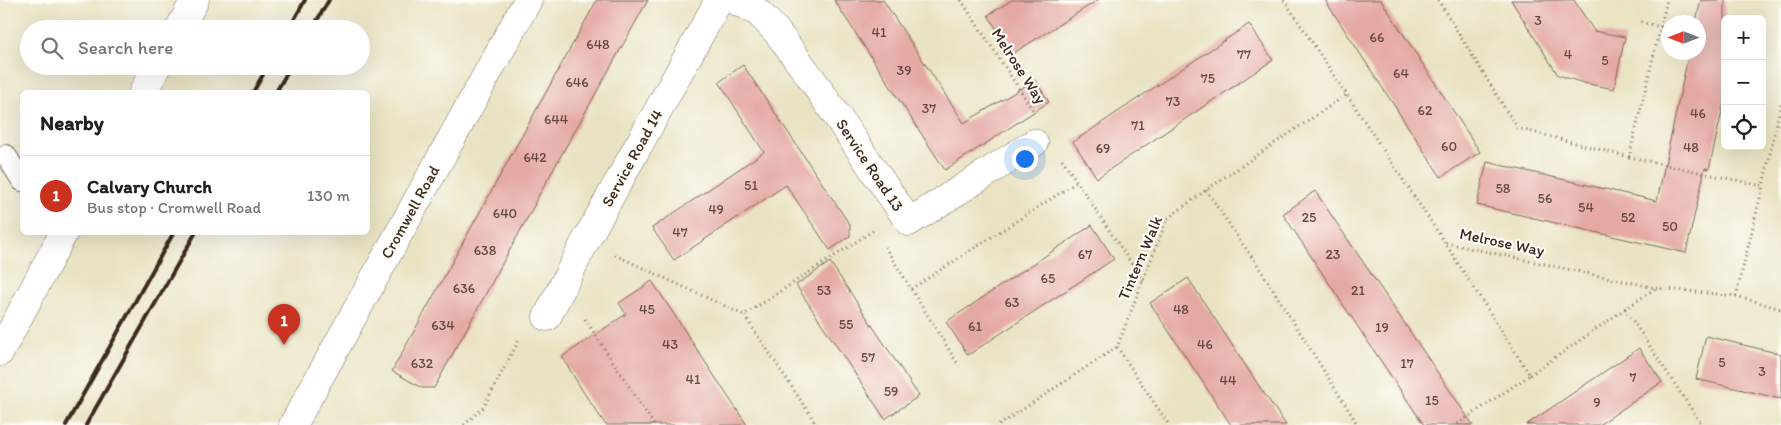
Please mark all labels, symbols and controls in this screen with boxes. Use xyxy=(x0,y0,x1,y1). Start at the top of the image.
house number: 3 xyxy=(1534,12,1542,29)
north arrow xyxy=(1661,15,1706,60)
map controls xyxy=(1721,15,1766,150)
button: + xyxy=(1721,15,1766,60)
search box xyxy=(20,20,370,75)
house number: 41 xyxy=(872,24,887,41)
street label: Melrose Way xyxy=(988,25,1051,108)
house number: 66 xyxy=(1370,29,1384,46)
icon: search xyxy=(38,34,66,62)
text: Search here xyxy=(78,36,173,59)
house number: 648 xyxy=(586,36,610,53)
house number: 77 xyxy=(1237,46,1251,63)
house number: 4 xyxy=(1564,46,1573,63)
house number: 5 xyxy=(1601,52,1609,69)
button: − xyxy=(1721,60,1766,105)
house number: 39 xyxy=(897,62,911,79)
house number: 64 xyxy=(1393,65,1409,82)
house number: 75 xyxy=(1201,70,1215,87)
house number: 646 xyxy=(565,74,589,91)
house number: 73 xyxy=(1166,93,1181,110)
house number: 37 xyxy=(922,100,936,117)
house number: 62 xyxy=(1418,102,1433,119)
house number: 46 xyxy=(1690,105,1706,122)
button: locate xyxy=(1721,105,1766,150)
street label: Service Road 14 xyxy=(597,106,667,210)
text: Nearby xyxy=(40,110,104,135)
house number: 644 xyxy=(544,111,569,128)
street label: Service Road 13 xyxy=(832,115,908,215)
house number: 71 xyxy=(1131,117,1145,134)
house number: 60 xyxy=(1441,138,1457,155)
house number: 48 xyxy=(1683,139,1699,156)
house number: 69 xyxy=(1096,140,1110,157)
your location xyxy=(1012,146,1038,172)
house number: 642 xyxy=(523,149,547,166)
street label: Cromwell Road xyxy=(377,162,444,262)
text: Calvary Church xyxy=(87,175,212,198)
house number: 51 xyxy=(744,177,758,194)
house number: 58 xyxy=(1495,180,1511,197)
text: 1 xyxy=(52,186,60,205)
text: 130 m xyxy=(307,186,350,205)
house number: 56 xyxy=(1538,190,1552,207)
text: Bus stop · Cromwell Road xyxy=(87,198,261,217)
house number: 54 xyxy=(1578,199,1594,216)
house number: 49 xyxy=(708,201,724,218)
house number: 640 xyxy=(493,205,517,222)
house number: 25 xyxy=(1302,209,1316,226)
house number: 52 xyxy=(1621,209,1636,226)
street label: Tintern Walk xyxy=(1114,212,1167,303)
house number: 50 xyxy=(1662,218,1678,235)
house number: 47 xyxy=(672,224,688,241)
street label: Melrose Way xyxy=(1458,224,1547,260)
house number: 638 xyxy=(474,242,497,259)
house number: 67 xyxy=(1078,246,1092,263)
house number: 23 xyxy=(1326,246,1341,263)
house number: 65 xyxy=(1041,270,1055,287)
house number: 636 xyxy=(453,280,475,297)
house number: 53 xyxy=(817,282,832,299)
house number: 21 xyxy=(1351,282,1365,299)
house number: 63 xyxy=(1004,294,1020,311)
house number: 45 xyxy=(639,301,655,318)
house number: 48 xyxy=(1173,301,1189,318)
pin: 1 xyxy=(268,304,300,345)
house number: 55 xyxy=(839,316,853,333)
house number: 634 xyxy=(431,317,455,334)
house number: 61 xyxy=(968,318,982,335)
house number: 19 xyxy=(1375,319,1389,336)
house number: 43 xyxy=(662,336,678,353)
house number: 46 xyxy=(1197,336,1213,353)
house number: 57 xyxy=(861,349,875,366)
house number: 5 xyxy=(1718,354,1726,371)
house number: 632 xyxy=(411,355,434,372)
house number: 17 xyxy=(1400,355,1414,372)
house number: 3 xyxy=(1758,363,1766,380)
house number: 7 xyxy=(1630,369,1637,386)
house number: 41 xyxy=(686,371,701,388)
house number: 44 xyxy=(1220,372,1237,389)
house number: 59 xyxy=(884,383,898,400)
house number: 15 xyxy=(1425,392,1439,409)
house number: 9 xyxy=(1593,394,1601,411)

